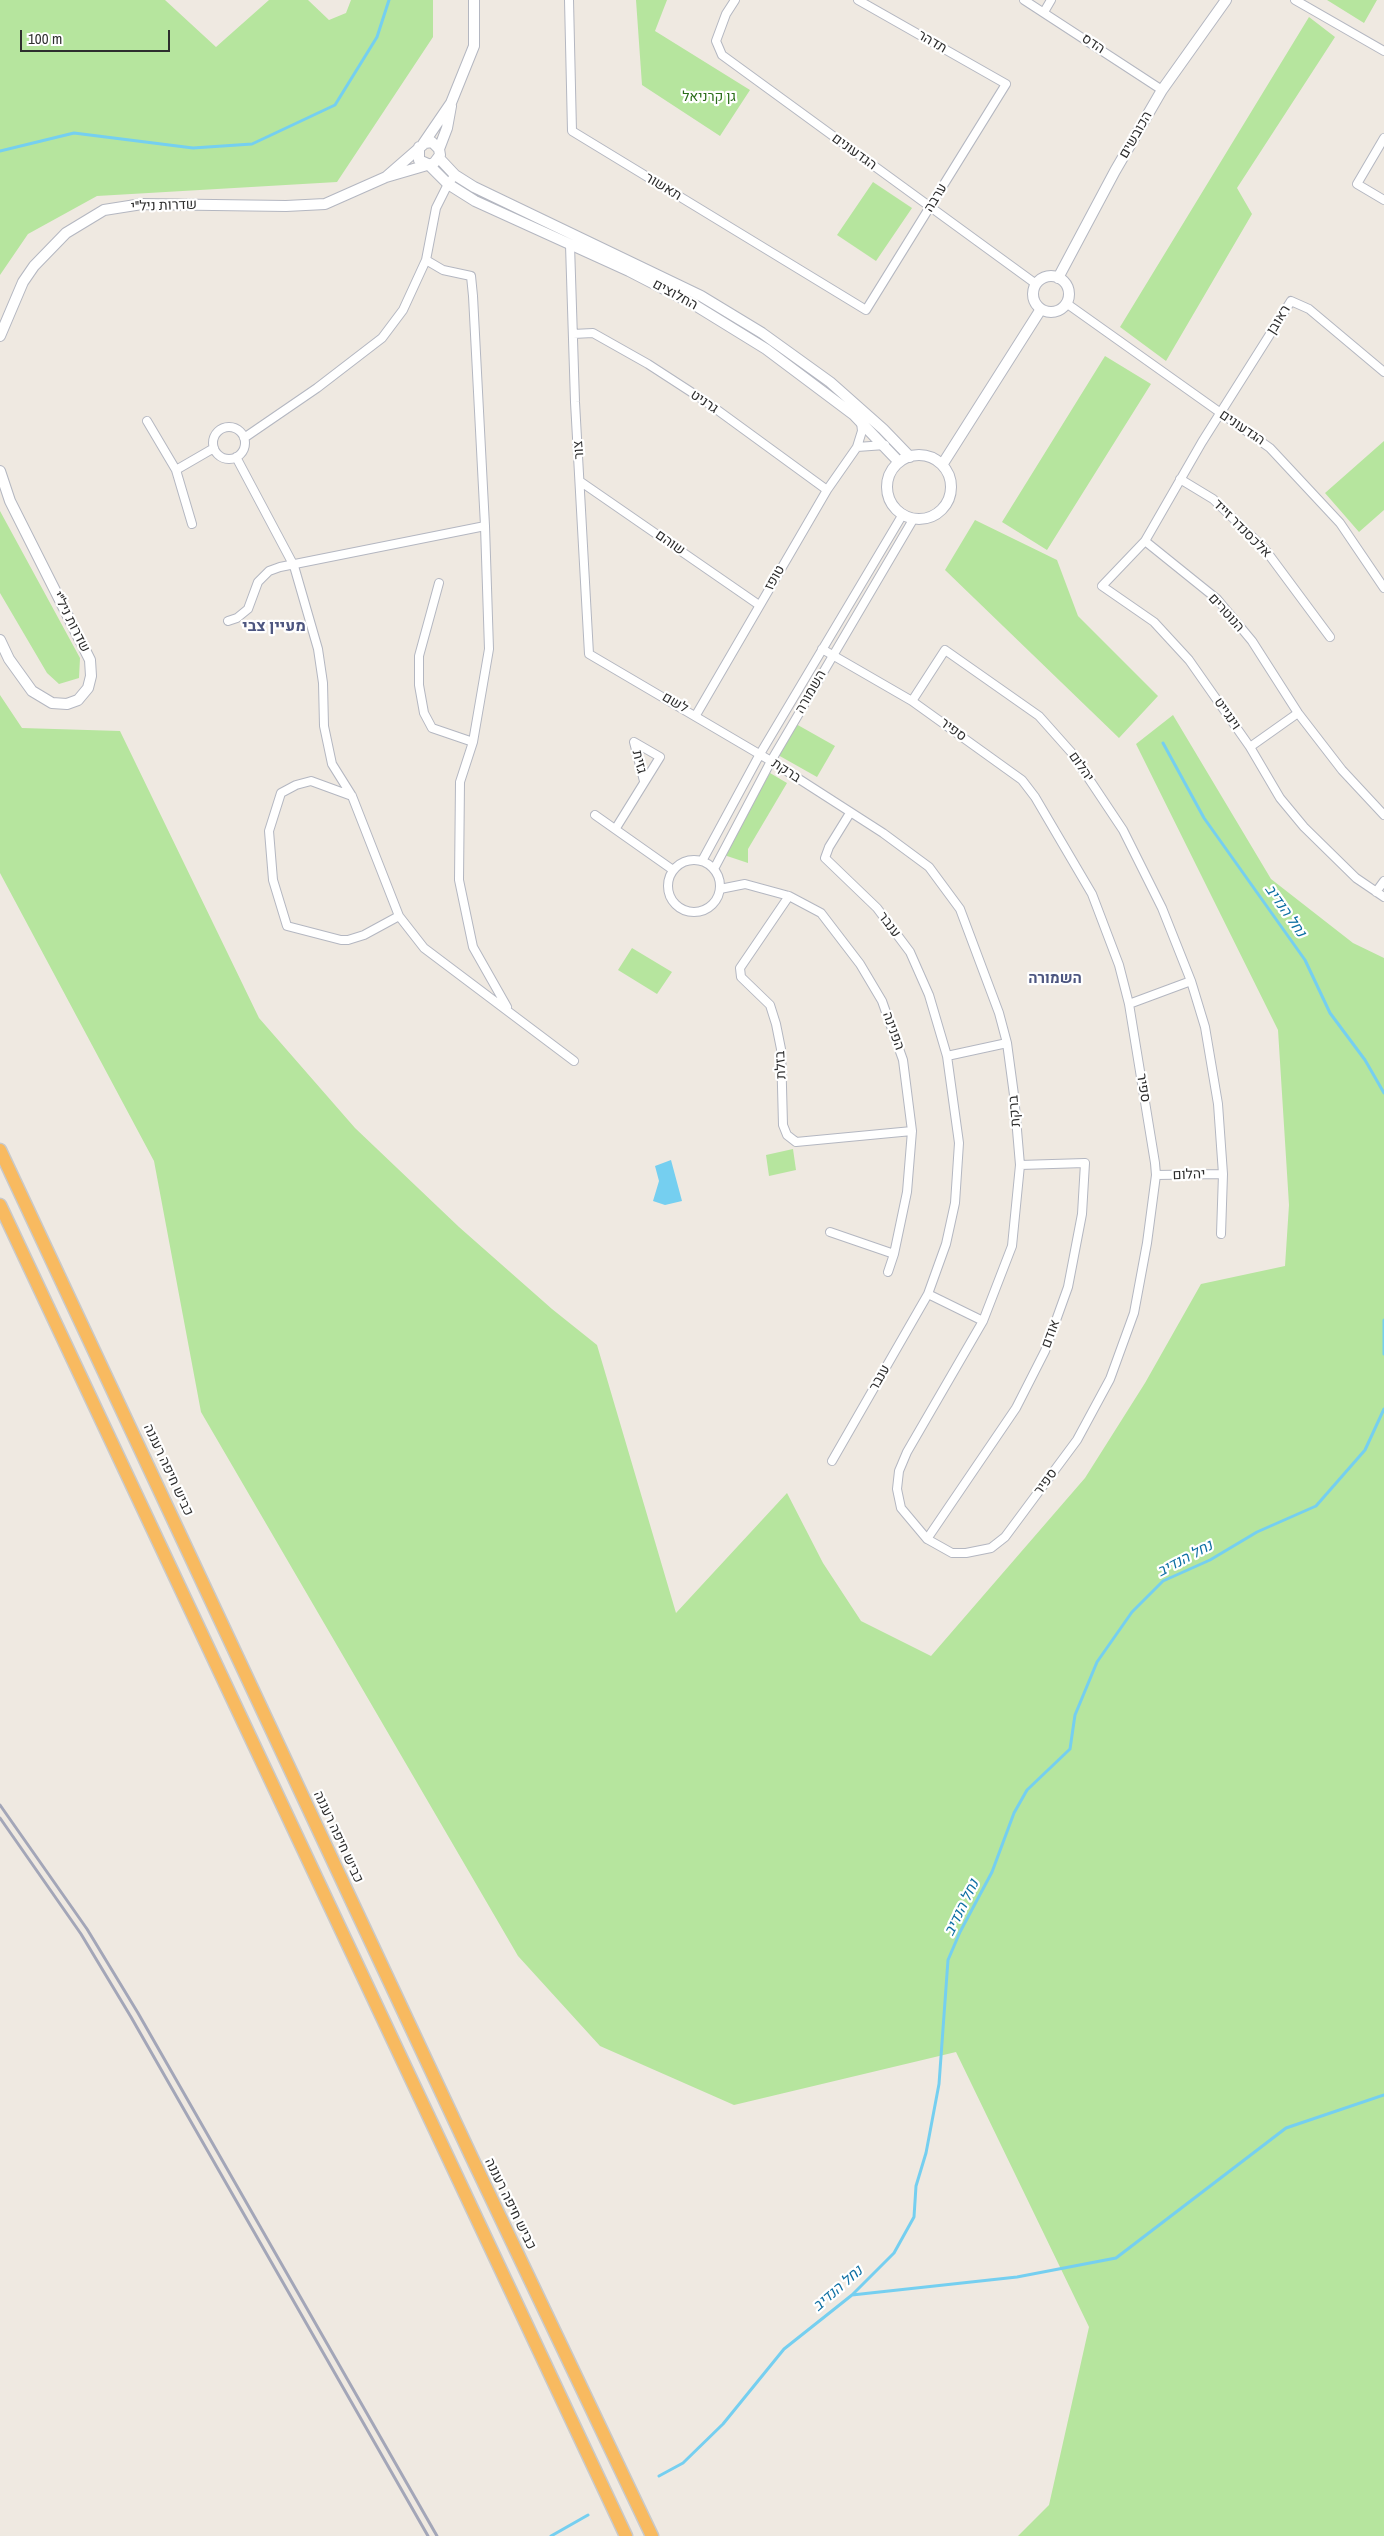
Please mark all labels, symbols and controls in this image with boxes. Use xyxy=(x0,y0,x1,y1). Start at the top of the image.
scale bar xyxy=(22,20,172,52)
street label: תדהר xyxy=(914,27,950,57)
text: 100 m xyxy=(28,28,62,49)
street label: הדס xyxy=(1078,30,1108,58)
park label: גן קרניאל xyxy=(682,89,736,105)
street label: הכובשים xyxy=(1116,109,1156,161)
street label: הגדעונים xyxy=(828,130,880,174)
street label: תאשור xyxy=(642,170,684,204)
street label: ערבה xyxy=(921,181,951,215)
street label: שדרות ניל"י xyxy=(131,196,197,216)
street label: החלוצים xyxy=(650,276,700,314)
street label: ראובן xyxy=(1264,302,1294,338)
street label: גרניט xyxy=(687,387,721,417)
street label: הגדעונים xyxy=(1216,407,1268,449)
street label: צור xyxy=(570,440,588,460)
street label: אלכסנדר זייד xyxy=(1209,496,1275,562)
street label: שוהם xyxy=(652,527,688,559)
street label: טופז xyxy=(761,562,789,594)
street label: שדרות ניל"י xyxy=(49,589,93,655)
street label: הנוטרים xyxy=(1204,590,1248,636)
district label: מעיין צבי xyxy=(242,617,306,637)
street label: השמורה xyxy=(792,667,830,717)
street label: לשם xyxy=(659,689,691,717)
street label: וינגייט xyxy=(1210,694,1244,734)
street label: ספיר xyxy=(936,715,970,745)
street label: גזית xyxy=(628,749,650,775)
street label: יהלום xyxy=(1065,749,1097,785)
street label: ברקת xyxy=(768,755,804,787)
water label: נחל הנדיב xyxy=(1260,881,1310,941)
street label: ענבר xyxy=(874,909,904,941)
district label: השמורה xyxy=(1028,970,1082,988)
street label: הפנינה xyxy=(878,1010,908,1052)
street label: בזלת xyxy=(772,1050,790,1080)
street label: ספיר xyxy=(1132,1072,1154,1104)
street label: ברקת xyxy=(1005,1094,1025,1128)
street label: יהלום xyxy=(1172,1166,1206,1184)
street label: אודם xyxy=(1038,1317,1064,1351)
street label: ענבר xyxy=(866,1362,894,1394)
street label: כביש חיפה רעננה xyxy=(139,1421,197,1519)
street label: ספיר xyxy=(1031,1465,1061,1499)
water label: נחל הנדיב xyxy=(1154,1537,1216,1581)
street label: כביש חיפה רעננה xyxy=(309,1788,367,1886)
water label: נחל הנדיב xyxy=(941,1877,983,1939)
street label: כביש חיפה רעננה xyxy=(481,2156,539,2252)
water label: נחל הנדיב xyxy=(809,2262,867,2316)

